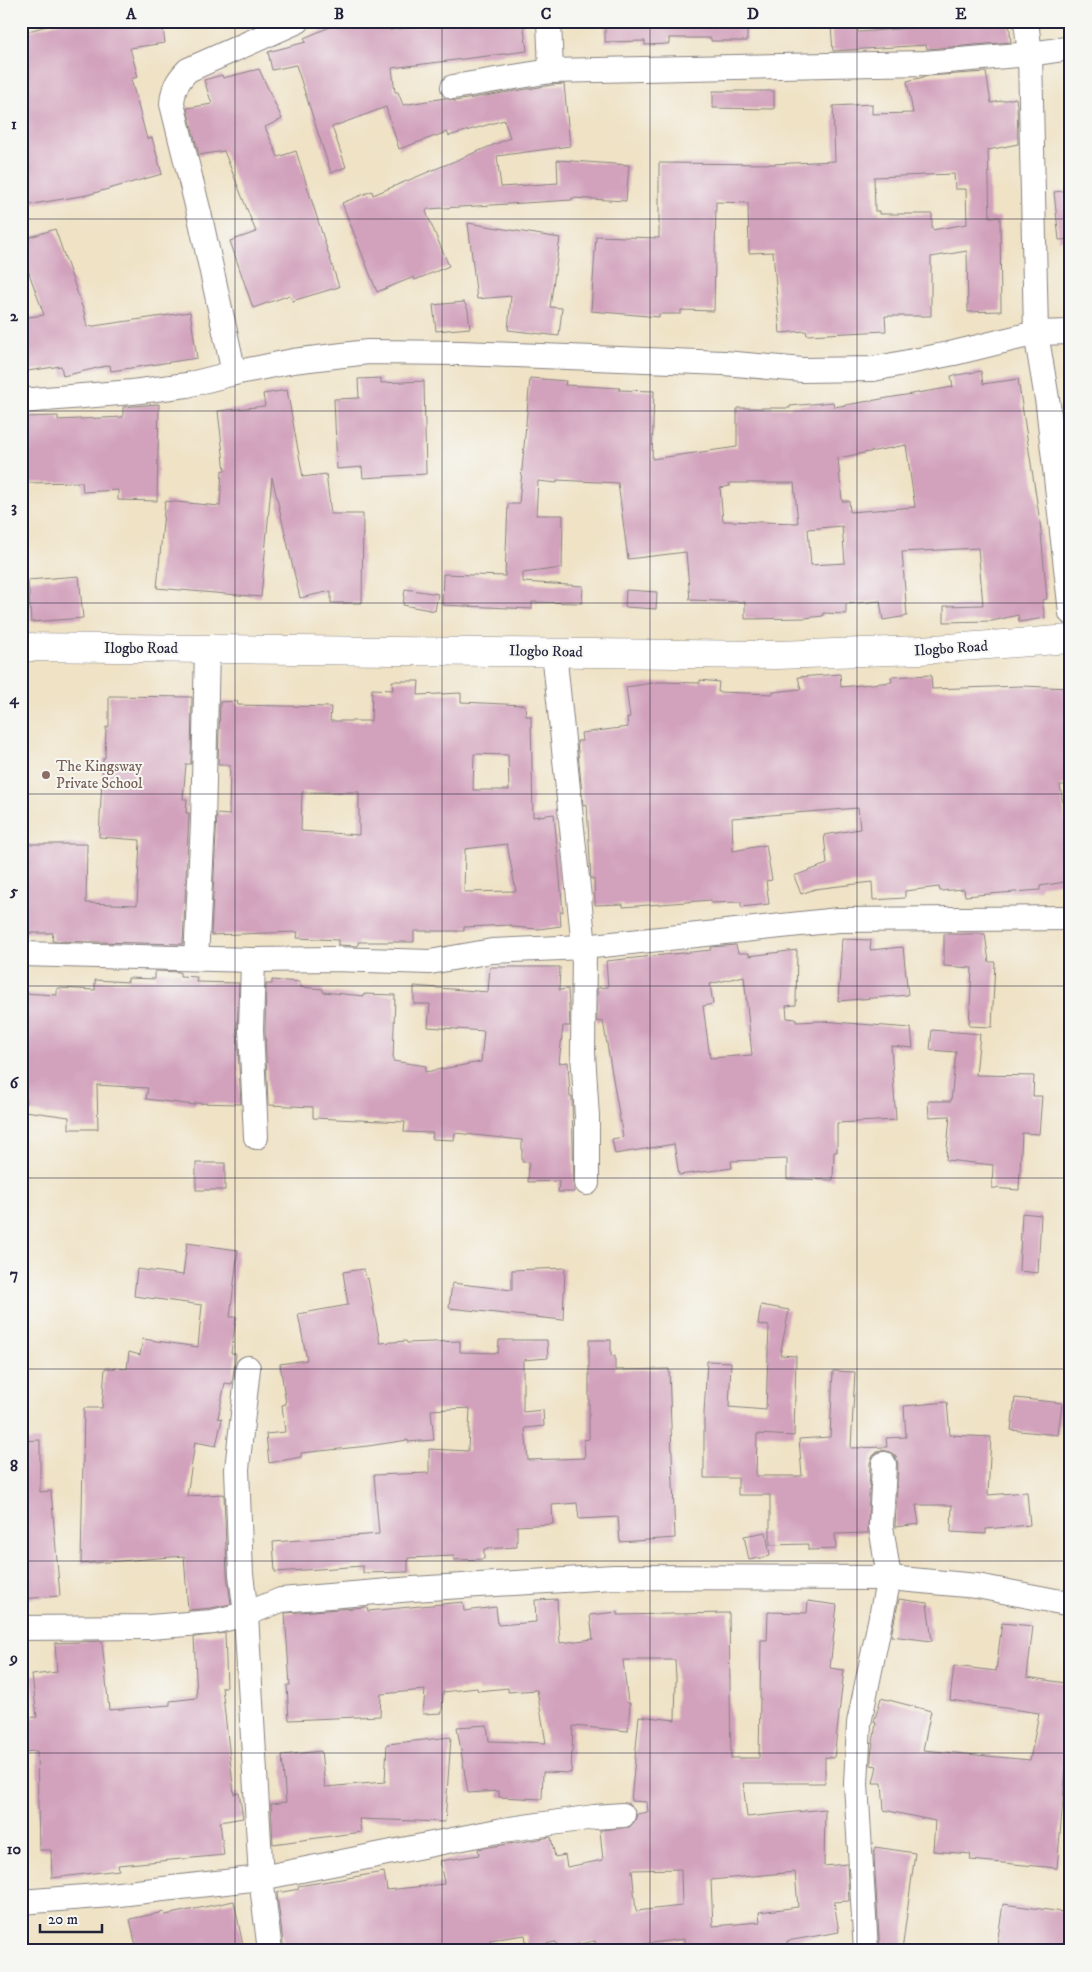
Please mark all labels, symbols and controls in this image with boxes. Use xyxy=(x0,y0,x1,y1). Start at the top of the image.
text: A xyxy=(125,4,137,24)
text: B xyxy=(334,4,344,24)
text: C xyxy=(541,4,551,24)
text: D xyxy=(747,4,759,24)
text: E xyxy=(955,4,967,24)
text: 1 xyxy=(11,114,17,134)
text: 2 xyxy=(10,306,19,326)
text: 3 xyxy=(11,497,17,517)
street label: Ilogbo Road xyxy=(914,636,989,661)
street label: Ilogbo Road xyxy=(104,639,178,658)
street label: Ilogbo Road xyxy=(509,641,584,662)
text: 4 xyxy=(8,689,19,709)
place label: The Kingsway Private School xyxy=(56,757,143,793)
marker: The Kingsway Private School xyxy=(40,769,52,781)
text: 5 xyxy=(9,881,18,901)
text: 6 xyxy=(10,1073,20,1093)
text: 7 xyxy=(10,1264,18,1284)
text: 8 xyxy=(10,1456,18,1476)
text: 9 xyxy=(9,1648,18,1668)
text: 10 xyxy=(7,1839,22,1859)
scale bar xyxy=(40,1902,102,1934)
text: 20 m xyxy=(48,1910,78,1929)

